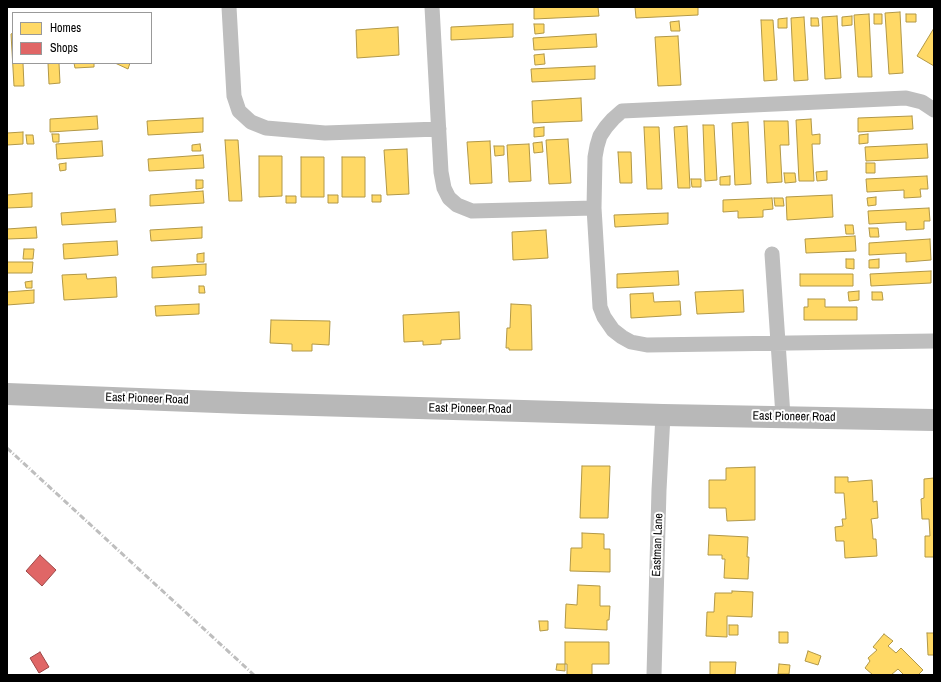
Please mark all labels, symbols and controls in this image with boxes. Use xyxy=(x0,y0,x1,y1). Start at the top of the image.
legend xyxy=(12,12,152,64)
text: Homes xyxy=(50,20,81,36)
text: Shops xyxy=(50,40,78,56)
street label: East Pioneer Road xyxy=(105,390,189,408)
street label: East Pioneer Road xyxy=(428,401,512,417)
street label: East Pioneer Road xyxy=(752,409,836,425)
street label: Eastman Lane xyxy=(650,513,666,577)

